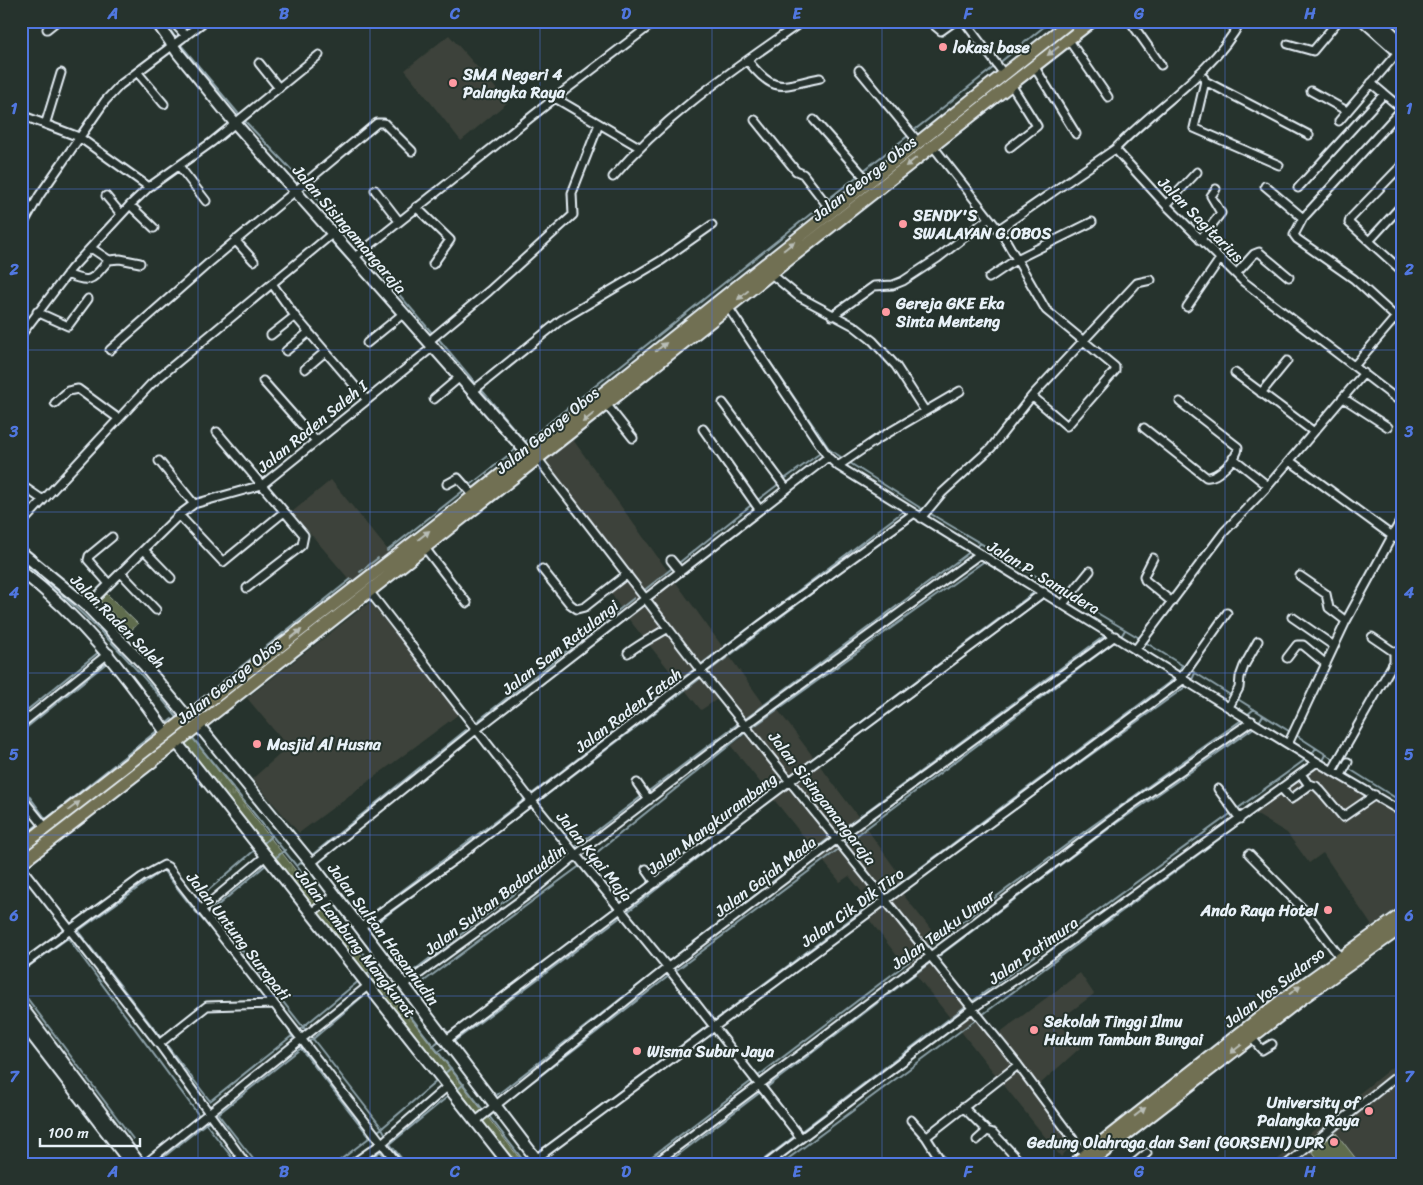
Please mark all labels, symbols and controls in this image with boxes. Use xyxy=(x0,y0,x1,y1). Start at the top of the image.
text: A xyxy=(107,0,118,28)
text: B xyxy=(279,0,290,28)
text: C xyxy=(449,0,461,28)
text: D xyxy=(621,0,631,28)
text: E xyxy=(793,0,803,28)
text: F xyxy=(963,0,974,28)
text: G xyxy=(1133,0,1145,28)
text: H xyxy=(1303,0,1316,28)
place label: lokasi base xyxy=(952,33,1031,62)
marker: lokasi base xyxy=(937,41,949,53)
one-way arrow xyxy=(1046,46,1060,56)
place label: SMA Negeri 4 Palangka Raya xyxy=(462,60,566,107)
marker: SMA Negeri 4 Palangka Raya xyxy=(447,77,459,89)
text: 1 xyxy=(11,94,18,123)
text: 1 xyxy=(1406,94,1413,123)
street label: Jalan George Obos xyxy=(804,128,924,230)
one-way arrow xyxy=(905,156,918,167)
street label: Jalan Sisingamangaraja xyxy=(284,157,414,301)
street label: Jalan Sagitarius xyxy=(1150,169,1251,270)
place label: SENDY'S SWALAYAN G.OBOS xyxy=(912,201,1052,248)
marker: SENDY'S SWALAYAN G.OBOS xyxy=(897,218,909,230)
one-way arrow xyxy=(782,240,795,251)
text: 2 xyxy=(8,255,19,284)
text: 2 xyxy=(1403,255,1414,284)
place label: Gereja GKE Eka Sinta Menteng xyxy=(895,289,1005,336)
one-way arrow xyxy=(736,290,749,301)
marker: Gereja GKE Eka Sinta Menteng xyxy=(880,306,892,318)
one-way arrow xyxy=(654,341,667,352)
street label: Jalan Raden Saleh I xyxy=(250,371,376,481)
street label: Jalan George Obos xyxy=(488,379,606,482)
one-way arrow xyxy=(582,413,595,424)
text: 3 xyxy=(9,417,19,446)
text: 3 xyxy=(1404,417,1414,446)
one-way arrow xyxy=(417,529,430,540)
street label: Jalan P. Samudera xyxy=(981,532,1106,623)
street label: Jalan Raden Saleh xyxy=(62,566,172,676)
text: 4 xyxy=(8,578,19,607)
text: 4 xyxy=(1403,578,1414,607)
street label: Jalan Sam Ratulangi xyxy=(495,592,626,703)
one-way arrow xyxy=(289,628,302,639)
street label: Jalan George Obos xyxy=(169,631,289,733)
street label: Jalan Raden Fatah xyxy=(568,660,688,761)
street label: Jalan Sisingamangaraja xyxy=(760,724,885,872)
place label: Masjid Al Husna xyxy=(266,730,382,759)
marker: Masjid Al Husna xyxy=(251,738,263,750)
text: 5 xyxy=(9,740,19,769)
text: 5 xyxy=(1404,740,1414,769)
street label: Jalan Mangkurambang xyxy=(640,765,784,883)
one-way arrow xyxy=(67,801,80,812)
street label: Jalan Kyai Maja xyxy=(548,804,640,908)
street label: Jalan Gajah Mada xyxy=(707,828,823,925)
street label: Jalan Sultan Badaruddin xyxy=(417,836,573,963)
street label: Jalan Sultan Hasannudin xyxy=(319,856,448,1012)
street label: Jalan Cik Dik Tiro xyxy=(793,860,910,956)
street label: Jalan Lambung Mangkurat xyxy=(287,861,423,1024)
street label: Jalan Untung Suropati xyxy=(178,865,299,1008)
street label: Jalan Teuku Umar xyxy=(884,881,1003,978)
place label: Ando Raya Hotel xyxy=(1200,896,1319,925)
text: 6 xyxy=(8,901,19,930)
text: 6 xyxy=(1403,901,1414,930)
marker: Ando Raya Hotel xyxy=(1322,904,1334,916)
street label: Jalan Patimura xyxy=(981,909,1084,993)
street label: Jalan Yos Sudarso xyxy=(1216,939,1331,1036)
one-way arrow xyxy=(1288,985,1301,996)
place label: Sekolah Tinggi Ilmu Hukum Tambun Bungai xyxy=(1043,1007,1204,1054)
marker: Sekolah Tinggi Ilmu Hukum Tambun Bungai xyxy=(1028,1024,1040,1036)
place label: Wisma Subur Jaya xyxy=(647,1037,775,1066)
one-way arrow xyxy=(1230,1044,1243,1055)
marker: Wisma Subur Jaya xyxy=(631,1045,643,1057)
text: 7 xyxy=(9,1062,20,1091)
text: 7 xyxy=(1404,1062,1415,1091)
place label: University of Palangka Raya xyxy=(1257,1088,1362,1135)
marker: University of Palangka Raya xyxy=(1363,1105,1375,1117)
one-way arrow xyxy=(1133,1107,1146,1118)
scale bar xyxy=(40,1115,140,1147)
text: 100 m xyxy=(48,1120,89,1146)
place label: Gedung Olahraga dan Seni (GORSENI) UPR xyxy=(1026,1128,1324,1157)
marker: Gedung Olahraga dan Seni (GORSENI) UPR xyxy=(1328,1136,1340,1148)
text: A xyxy=(107,1157,118,1185)
text: B xyxy=(279,1157,290,1185)
text: C xyxy=(449,1157,461,1185)
text: D xyxy=(621,1157,631,1185)
text: E xyxy=(793,1157,803,1185)
text: F xyxy=(963,1157,974,1185)
text: G xyxy=(1133,1157,1145,1185)
text: H xyxy=(1303,1157,1316,1185)

